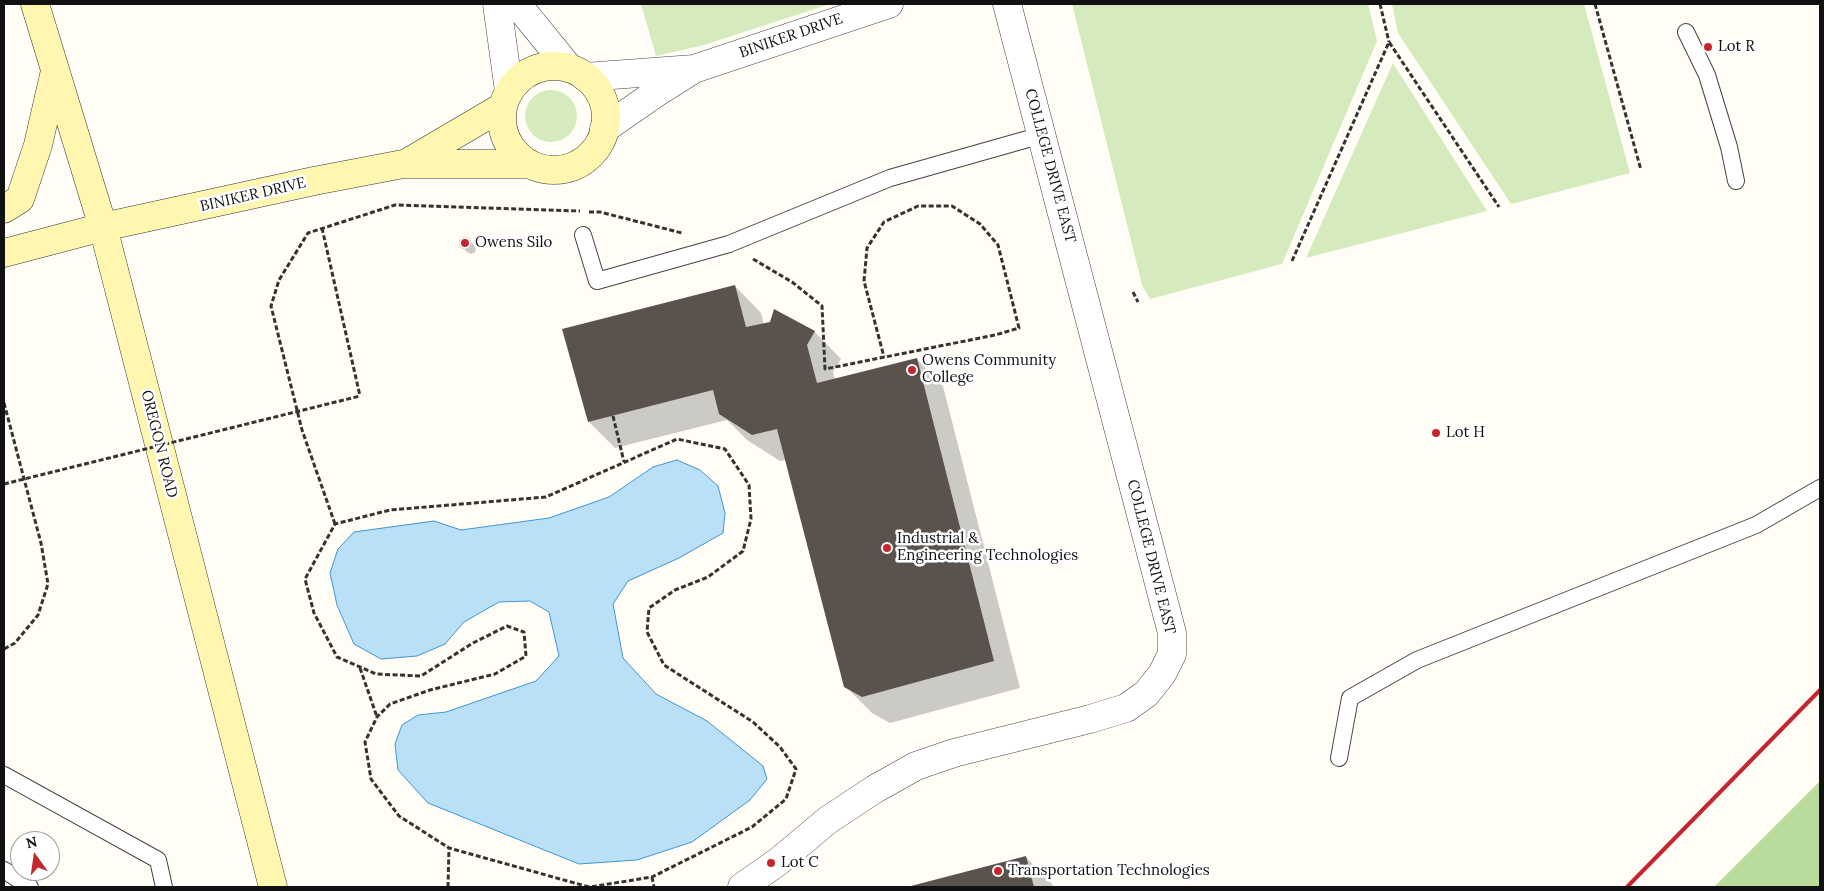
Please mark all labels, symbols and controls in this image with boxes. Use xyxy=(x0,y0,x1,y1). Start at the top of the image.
street label: BINIKER DRIVE xyxy=(737,10,845,62)
place label: Lot R xyxy=(1718,38,1755,56)
marker: Lot R xyxy=(1702,41,1714,53)
street label: COLLEGE DRIVE EAST xyxy=(1021,87,1079,245)
street label: BINIKER DRIVE xyxy=(198,174,308,216)
place label: Owens Silo xyxy=(475,234,552,252)
marker: Owens Silo xyxy=(459,237,471,249)
place label: Owens Community College xyxy=(922,352,1056,387)
marker: Owens Community College xyxy=(906,364,918,376)
street label: OREGON ROAD xyxy=(137,388,181,500)
place label: Lot H xyxy=(1446,424,1485,442)
marker: Lot H xyxy=(1430,427,1442,439)
street label: COLLEGE DRIVE EAST xyxy=(1123,478,1179,636)
place label: Industrial & Engineering Technologies xyxy=(897,530,1078,565)
marker: Industrial & Engineering Technologies xyxy=(881,542,893,554)
north arrow xyxy=(10,831,60,881)
text: N xyxy=(24,832,39,852)
place label: Lot C xyxy=(781,854,819,872)
marker: Lot C xyxy=(765,857,777,869)
place label: Transportation Technologies xyxy=(1008,862,1210,880)
marker: Transportation Technologies xyxy=(992,865,1004,877)

